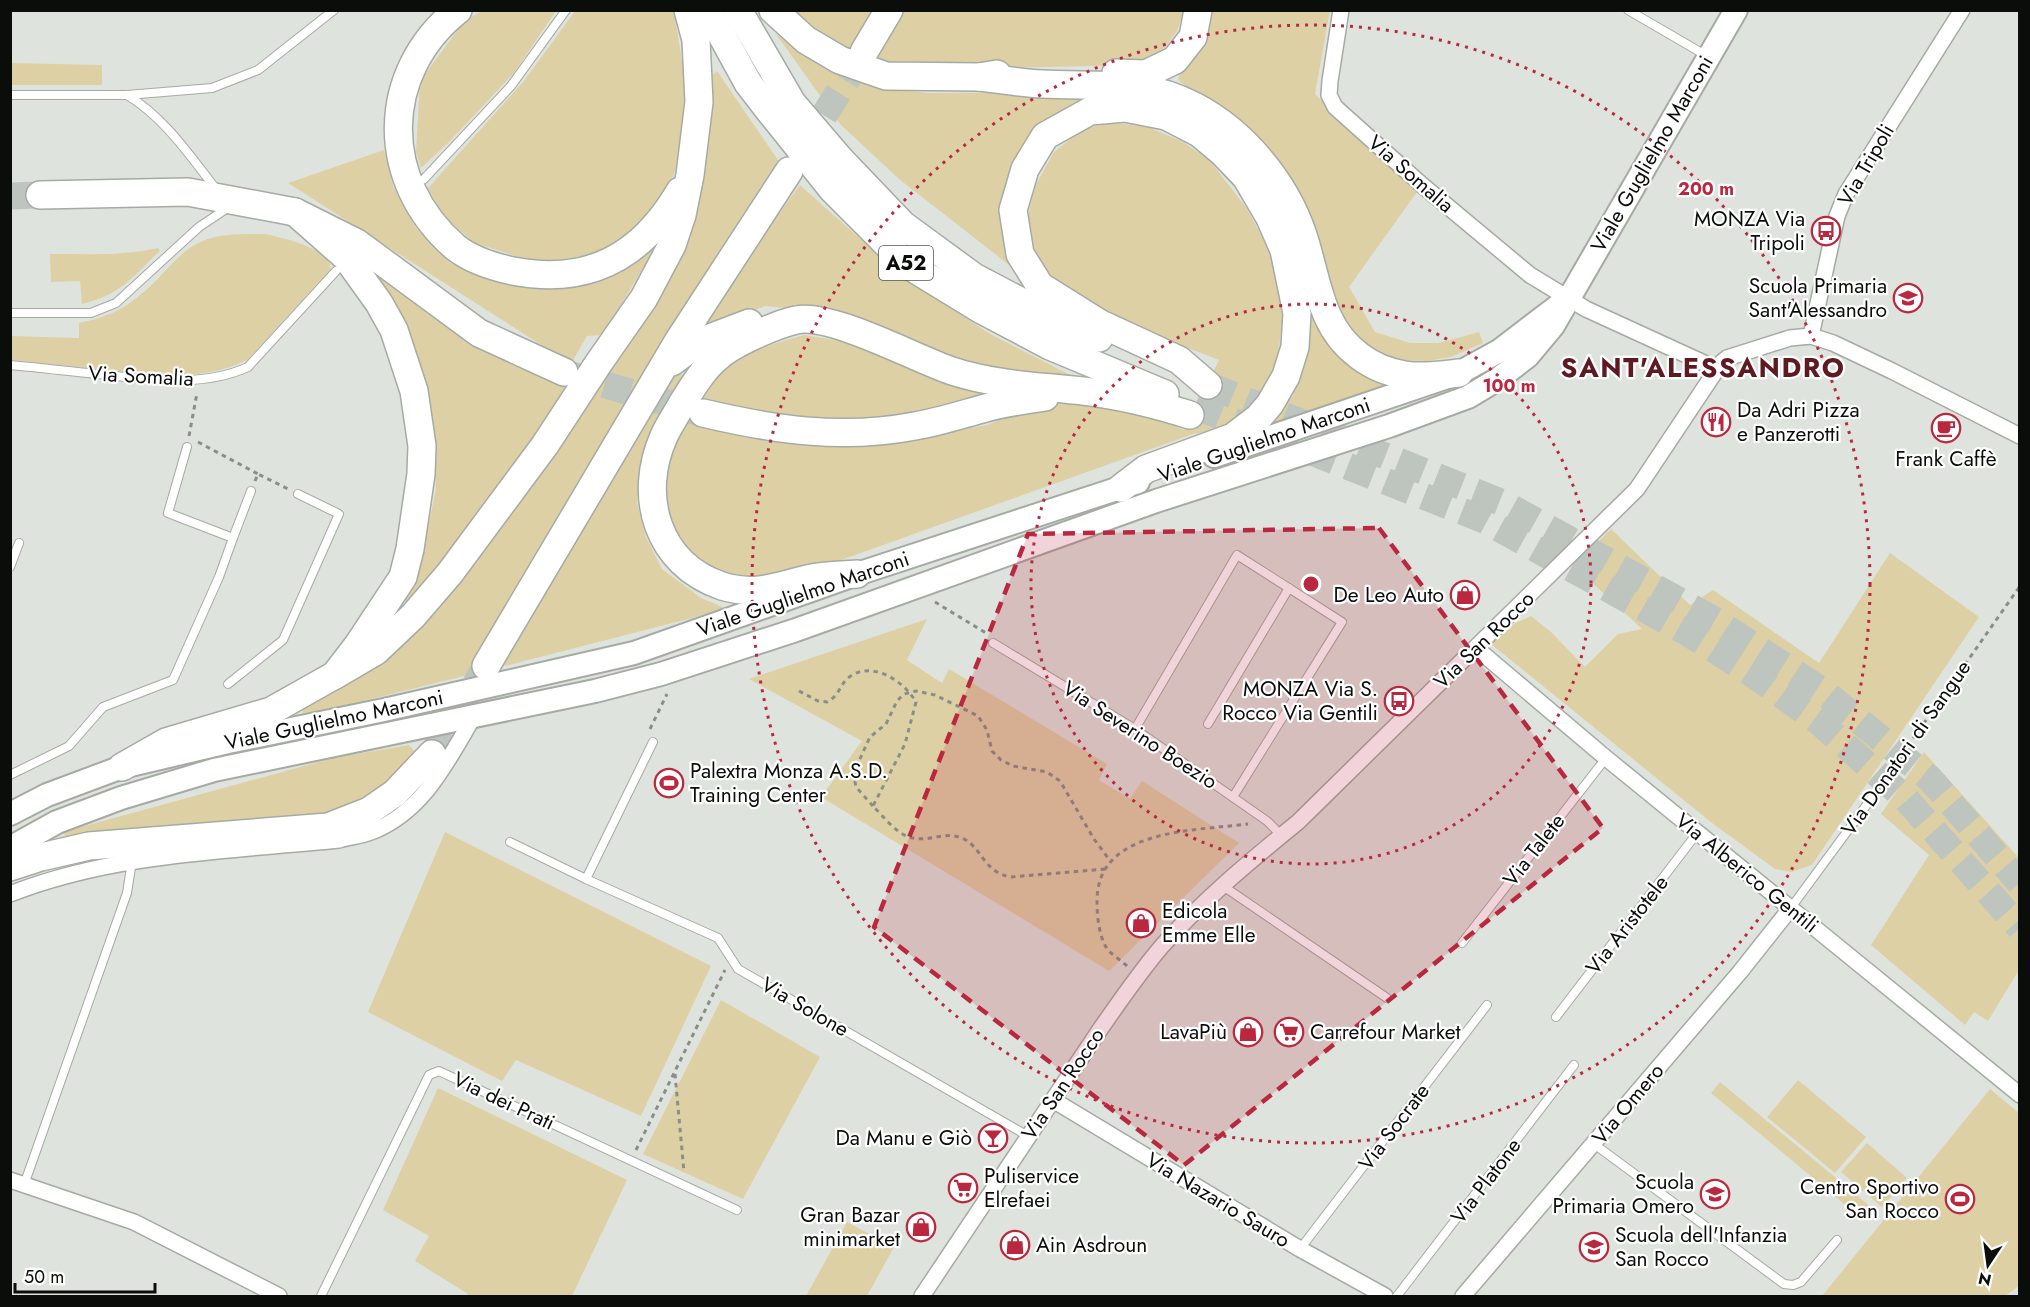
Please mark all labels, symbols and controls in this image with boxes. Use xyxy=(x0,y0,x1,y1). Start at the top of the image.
street label: Viale Guglielmo Marconi xyxy=(1583,50,1721,258)
street label: Via Tripoli xyxy=(1830,118,1902,212)
street label: Via Somalia xyxy=(1361,128,1461,220)
text: 200 m xyxy=(1678,176,1734,202)
place label: MONZA Via Tripoli xyxy=(1694,204,1805,258)
bus stop icon: MONZA Via Tripoli xyxy=(1810,215,1842,247)
road number: A52 xyxy=(879,246,933,280)
place label: Scuola Primaria Sant'Alessandro xyxy=(1749,271,1887,325)
school or university icon: Scuola Primaria Sant'Alessandro xyxy=(1892,282,1924,314)
district label: SANT'ALESSANDRO xyxy=(1561,348,1845,387)
street label: Via Somalia xyxy=(87,358,195,394)
text: 100 m xyxy=(1482,373,1536,399)
street label: Viale Guglielmo Marconi xyxy=(1154,390,1374,490)
place label: Da Adri Pizza e Panzerotti xyxy=(1737,395,1860,449)
restaurant icon: Da Adri Pizza e Panzerotti xyxy=(1700,406,1732,438)
cafe icon: Frank Caffè xyxy=(1930,412,1962,444)
place label: Frank Caffè xyxy=(1895,444,1997,474)
street label: Viale Guglielmo Marconi xyxy=(693,544,913,644)
centre of rings xyxy=(1301,574,1321,594)
shop icon: De Leo Auto xyxy=(1449,579,1481,611)
place label: De Leo Auto xyxy=(1334,580,1444,610)
street label: Via San Rocco xyxy=(1427,584,1541,696)
street label: Via Donatori di Sangue xyxy=(1834,654,1978,842)
street label: Via Severino Boezio xyxy=(1057,674,1223,796)
place label: MONZA Via S. Rocco Via Gentili xyxy=(1222,674,1378,728)
street label: Viale Guglielmo Marconi xyxy=(222,682,446,758)
bus stop icon: MONZA Via S. Rocco Via Gentili xyxy=(1383,685,1415,717)
place label: Palextra Monza A.S.D. Training Center xyxy=(690,756,888,810)
sports icon: Palextra Monza A.S.D. Training Center xyxy=(653,767,685,799)
street label: Via Alberico Gentili xyxy=(1669,806,1825,940)
street label: Via Talete xyxy=(1496,807,1572,893)
street label: Via Aristotele xyxy=(1579,869,1675,981)
place label: Edicola Emme Elle xyxy=(1162,896,1256,950)
shop icon: Edicola Emme Elle xyxy=(1125,907,1157,939)
street label: Via Solone xyxy=(756,970,855,1044)
shop icon: LavaPiù xyxy=(1232,1016,1264,1048)
supermarket icon: Carrefour Market xyxy=(1273,1016,1305,1048)
place label: LavaPiù xyxy=(1160,1017,1227,1047)
place label: Carrefour Market xyxy=(1310,1017,1461,1047)
street label: Via San Rocco xyxy=(1014,1022,1112,1146)
street label: Via Omero xyxy=(1585,1057,1671,1151)
street label: Via dei Prati xyxy=(448,1064,560,1138)
street label: Via Socrate xyxy=(1351,1077,1437,1177)
bar icon: Da Manu e Giò xyxy=(977,1122,1009,1154)
place label: Da Manu e Giò xyxy=(836,1123,972,1153)
street label: Via Platone xyxy=(1444,1132,1528,1230)
street label: Via Nazario Sauro xyxy=(1140,1145,1296,1255)
place label: Puliservice Elrefaei xyxy=(984,1161,1079,1215)
place label: Scuola Primaria Omero xyxy=(1553,1167,1694,1221)
supermarket icon: Puliservice Elrefaei xyxy=(947,1172,979,1204)
place label: Centro Sportivo San Rocco xyxy=(1800,1172,1939,1226)
school or university icon: Scuola Primaria Omero xyxy=(1699,1178,1731,1210)
sports icon: Centro Sportivo San Rocco xyxy=(1944,1183,1976,1215)
place label: Gran Bazar minimarket xyxy=(800,1200,901,1254)
shop icon: Gran Bazar minimarket xyxy=(905,1211,937,1243)
place label: Scuola dell'Infanzia San Rocco xyxy=(1615,1220,1787,1274)
shop icon: Ain Asdroun xyxy=(999,1229,1031,1261)
place label: Ain Asdroun xyxy=(1036,1230,1147,1260)
school or university icon: Scuola dell'Infanzia San Rocco xyxy=(1578,1231,1610,1263)
north arrow xyxy=(1958,1235,2018,1295)
scale bar xyxy=(15,1256,154,1294)
text: 50 m xyxy=(24,1264,64,1290)
text: N xyxy=(1976,1266,1994,1292)

